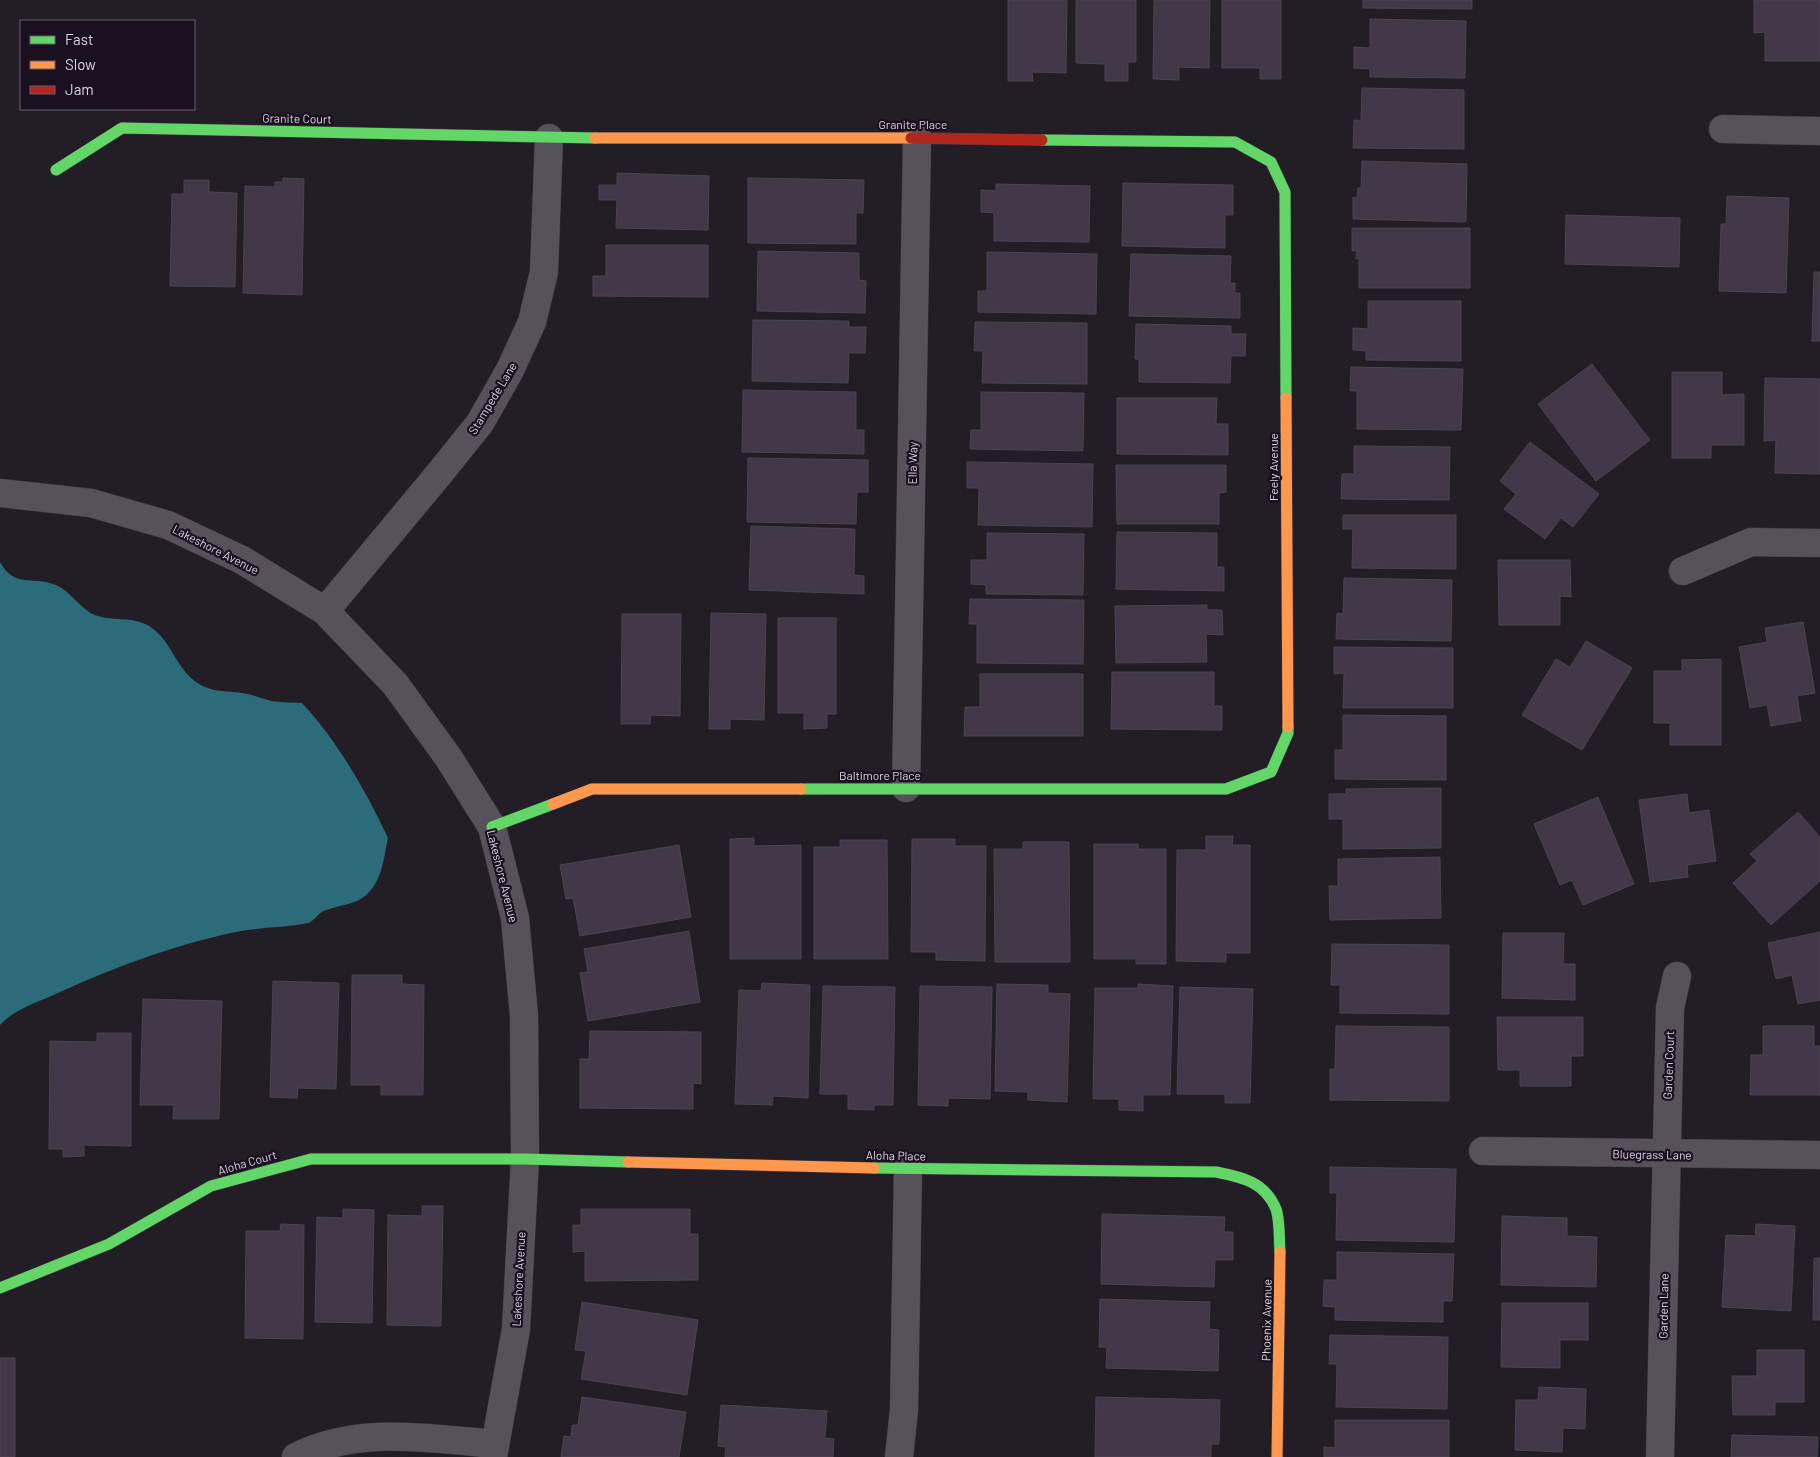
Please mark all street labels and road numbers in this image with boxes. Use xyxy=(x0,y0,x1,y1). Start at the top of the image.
street label: Granite Court xyxy=(262,110,332,126)
street label: Granite Place xyxy=(879,117,947,131)
street label: Stampede Lane xyxy=(465,359,519,437)
street label: Feely Avenue xyxy=(1266,433,1280,501)
street label: Ella Way xyxy=(905,441,919,485)
street label: Lakeshore Avenue xyxy=(171,521,261,577)
street label: Baltimore Place xyxy=(839,768,921,782)
street label: Lakeshore Avenue xyxy=(485,828,521,924)
street label: Garden Court xyxy=(1660,1030,1676,1100)
street label: Bluegrass Lane xyxy=(1612,1146,1692,1162)
street label: Aloha Court xyxy=(216,1147,278,1177)
street label: Aloha Place xyxy=(866,1147,926,1163)
street label: Lakeshore Avenue xyxy=(509,1231,527,1327)
street label: Garden Lane xyxy=(1655,1273,1671,1339)
street label: Phoenix Avenue xyxy=(1258,1279,1274,1361)

